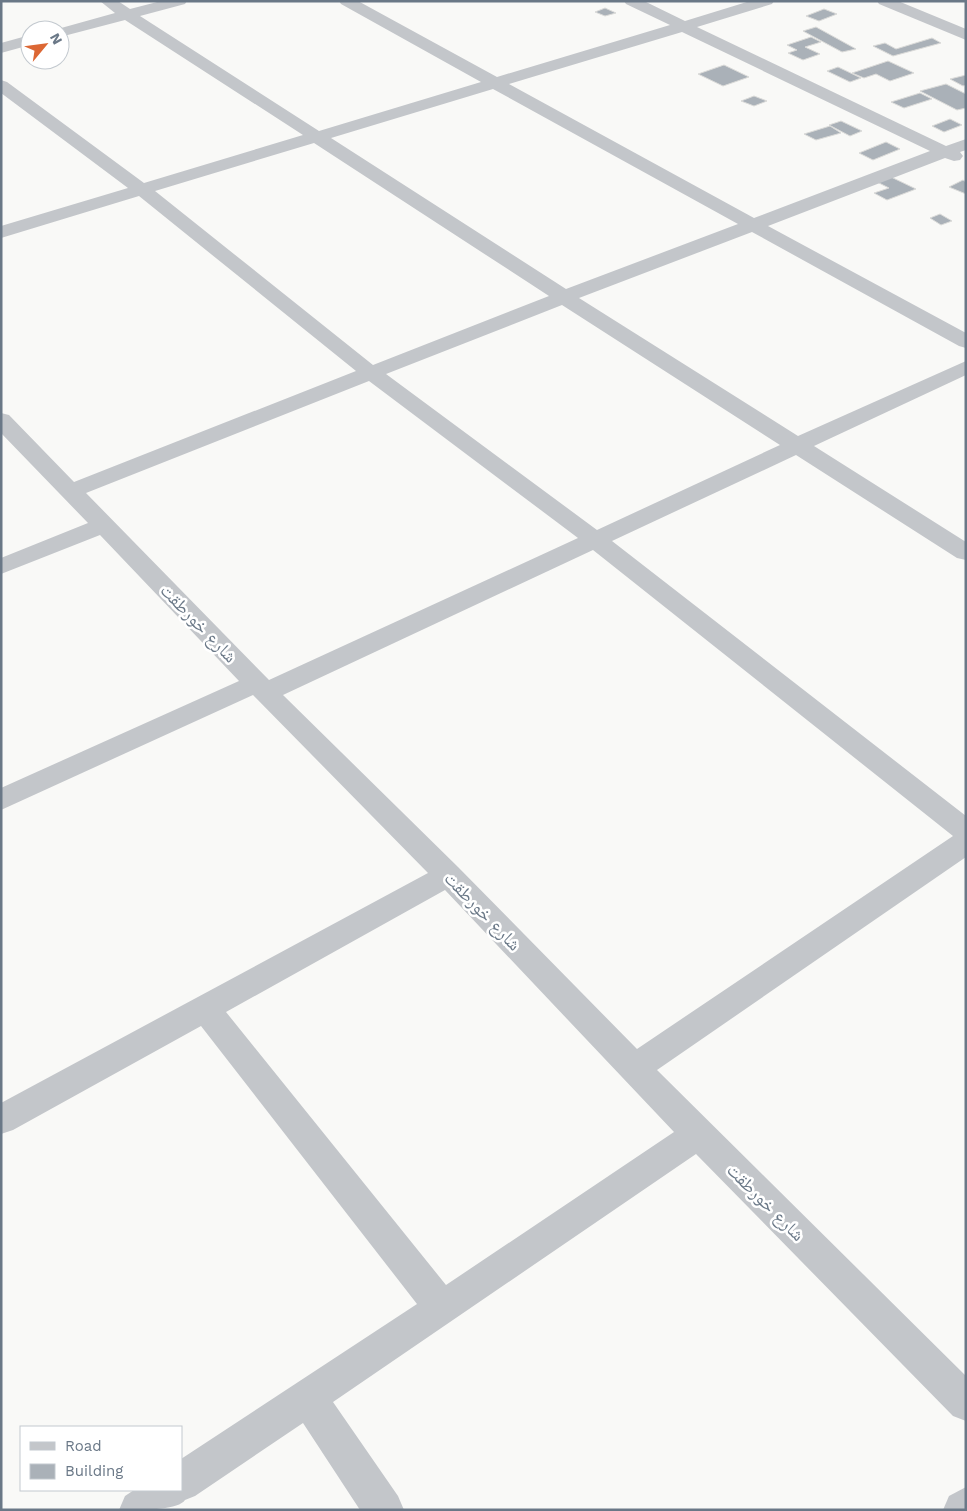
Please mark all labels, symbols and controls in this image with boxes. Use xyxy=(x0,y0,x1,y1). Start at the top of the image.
north arrow xyxy=(20,20,70,70)
text: N xyxy=(47,30,66,47)
street label: شارع خورطقت xyxy=(156,579,242,667)
street label: شارع خورطقت xyxy=(440,867,526,955)
street label: شارع خورطقت xyxy=(722,1159,809,1246)
legend xyxy=(20,1426,182,1491)
text: Road xyxy=(65,1437,102,1455)
text: Building xyxy=(65,1462,123,1480)

